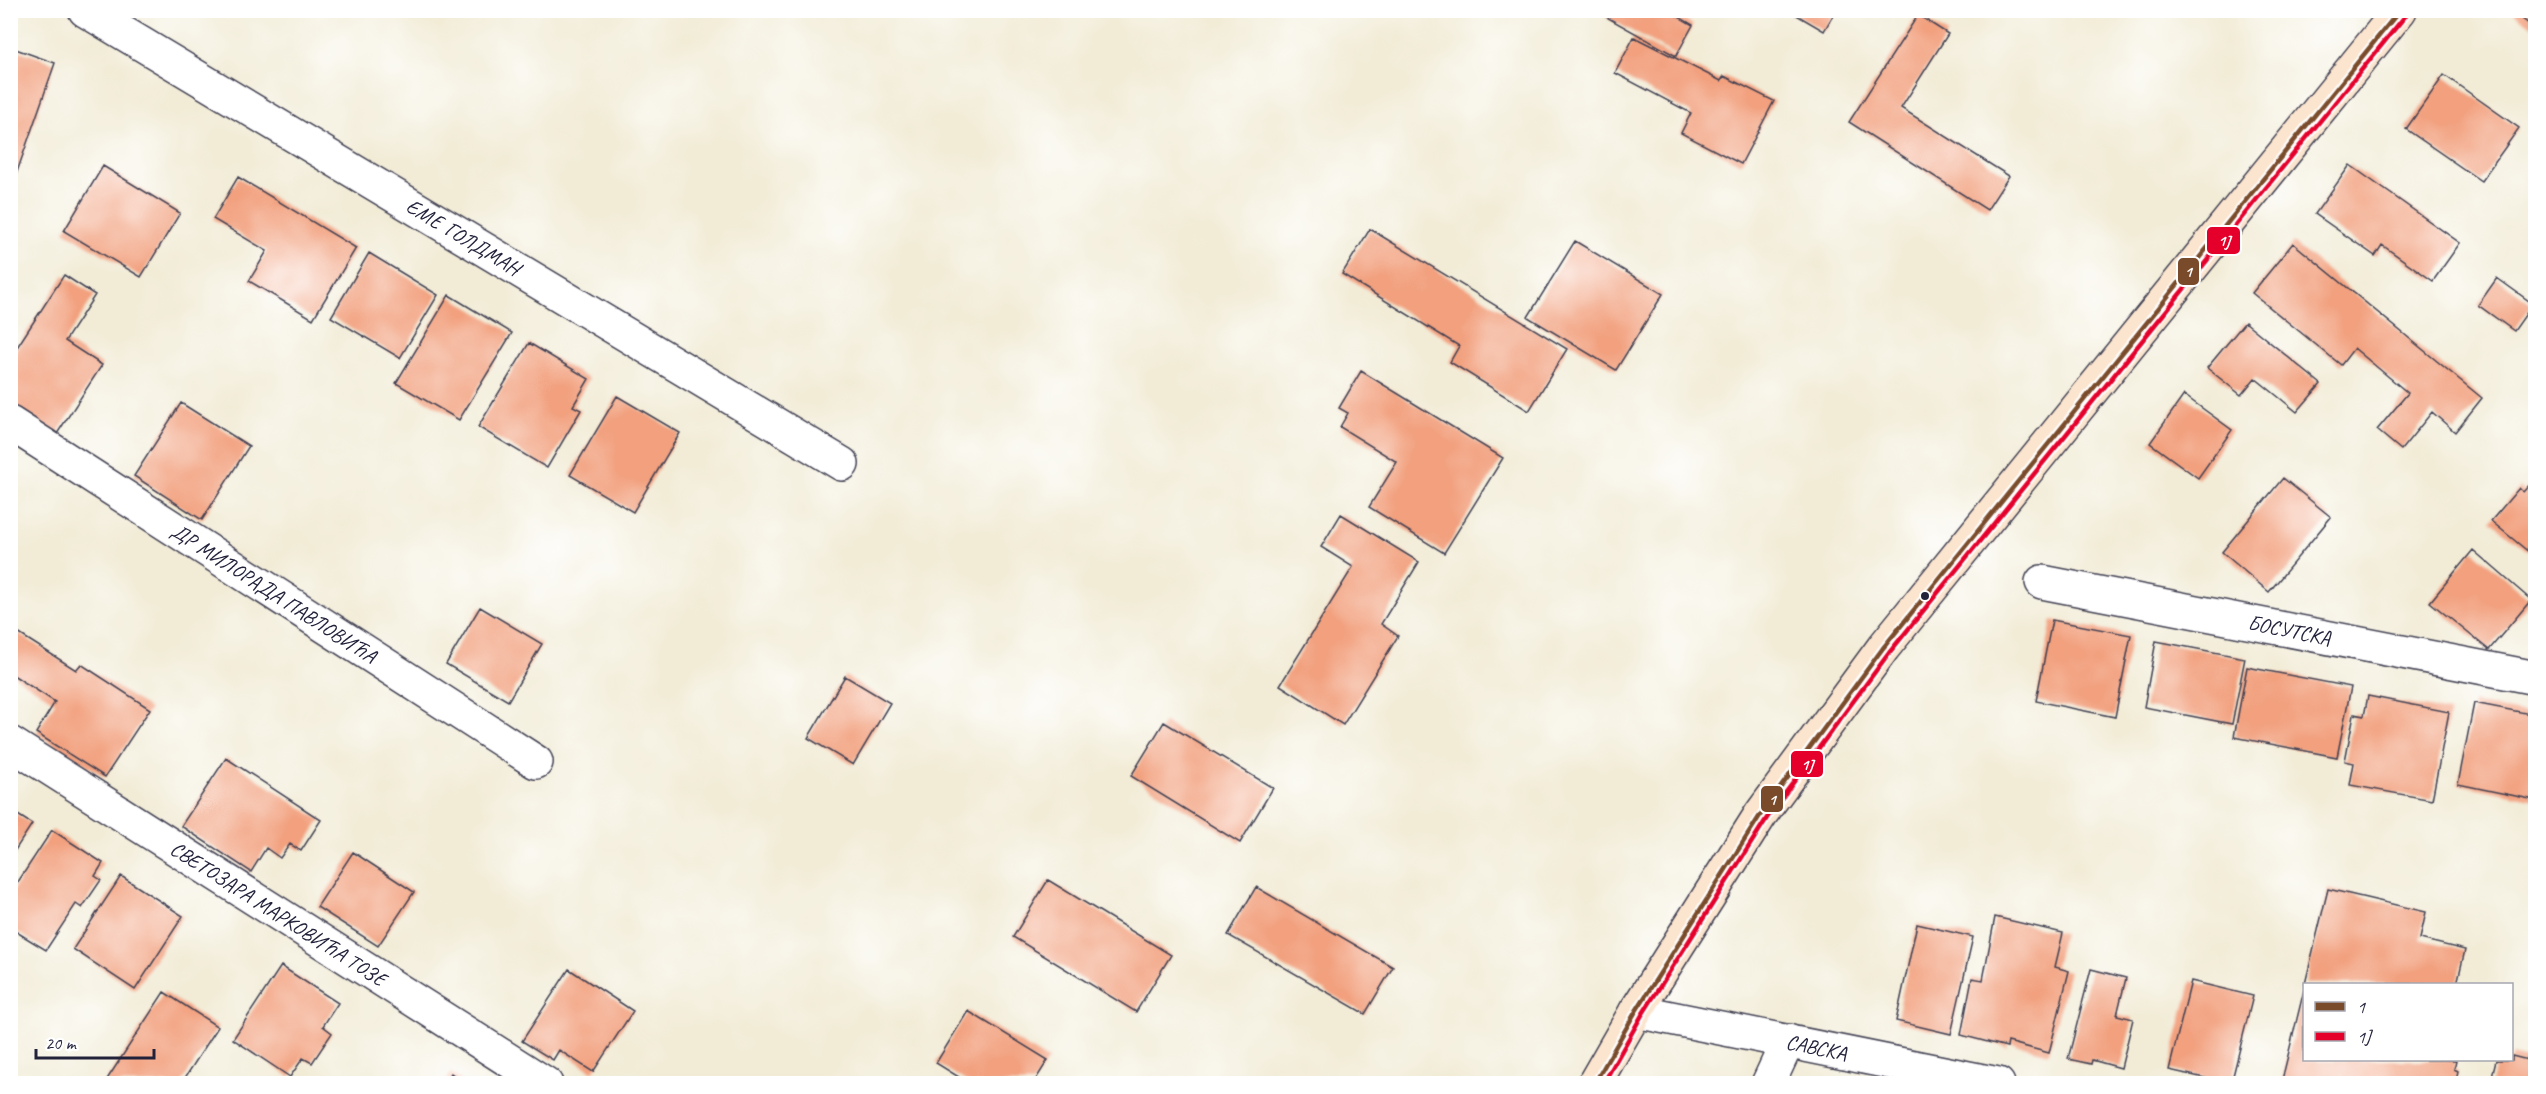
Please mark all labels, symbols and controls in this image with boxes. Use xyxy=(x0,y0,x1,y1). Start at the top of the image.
street label: ЕМЕ ГОЛДМАН xyxy=(402,193,528,283)
line badge: 1J xyxy=(2206,226,2241,255)
text: 1J xyxy=(2218,231,2233,251)
line badge: 1 xyxy=(2177,257,2200,286)
text: 1 xyxy=(2184,262,2193,282)
street label: ДР МИЛОРАДА ПАВЛОВИЋА xyxy=(167,517,383,670)
unlabelled marker xyxy=(1919,590,1931,602)
street label: БОСУТСКА xyxy=(2246,609,2333,651)
line badge: 1J xyxy=(1790,750,1824,778)
text: 1J xyxy=(1801,755,1816,775)
line badge: 1 xyxy=(1760,785,1784,813)
text: 1 xyxy=(1768,790,1777,810)
street label: СВЕТОЗАРА МАРКОВИЋА ТОЗЕ xyxy=(165,835,393,993)
legend xyxy=(2303,983,2513,1061)
text: 1 xyxy=(2357,996,2366,1018)
scale bar xyxy=(36,1022,154,1060)
text: 1J xyxy=(2357,1026,2373,1048)
street label: САВСКА xyxy=(1784,1029,1849,1066)
text: 20 m xyxy=(45,1032,78,1054)

